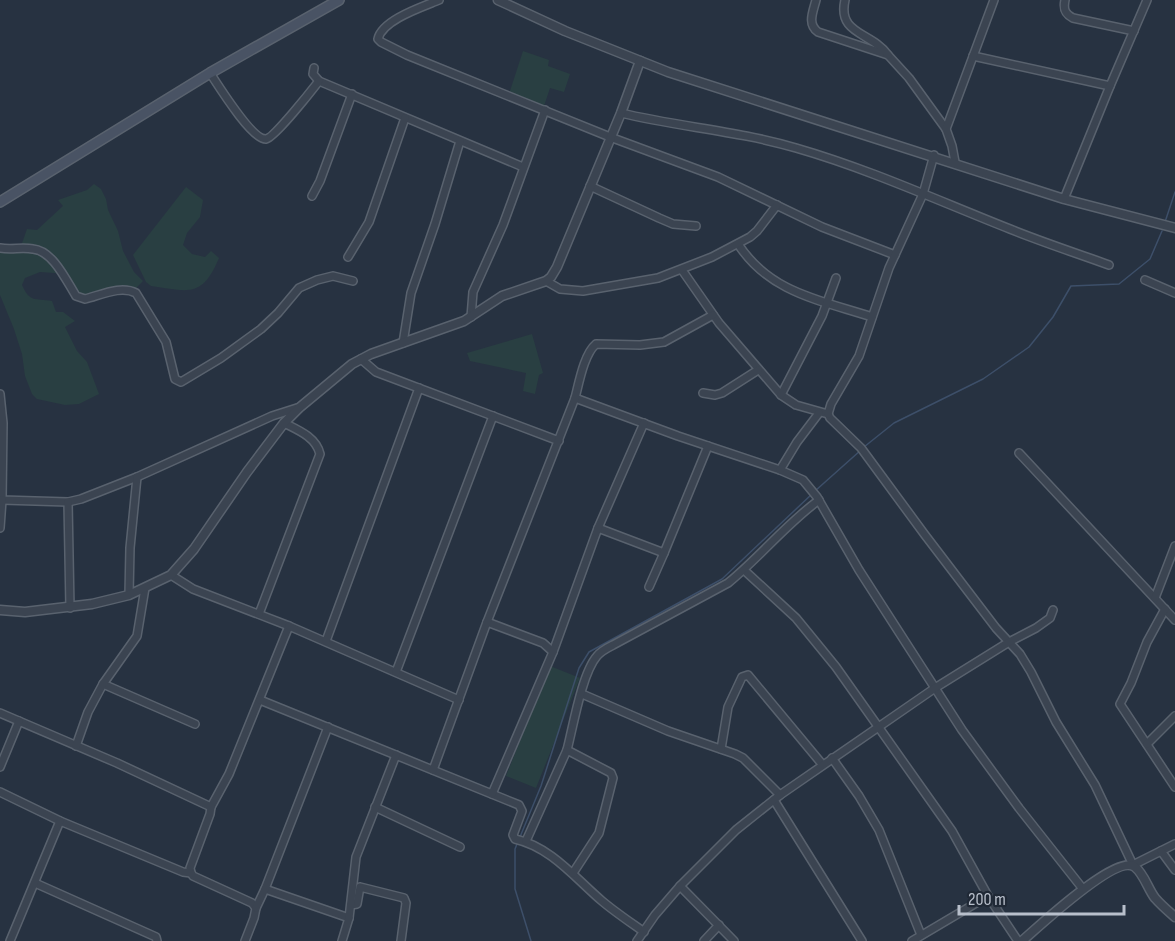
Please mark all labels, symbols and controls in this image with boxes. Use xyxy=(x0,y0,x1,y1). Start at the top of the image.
scale bar xyxy=(959,878,1124,916)
text: 200 m xyxy=(968,889,1006,910)

